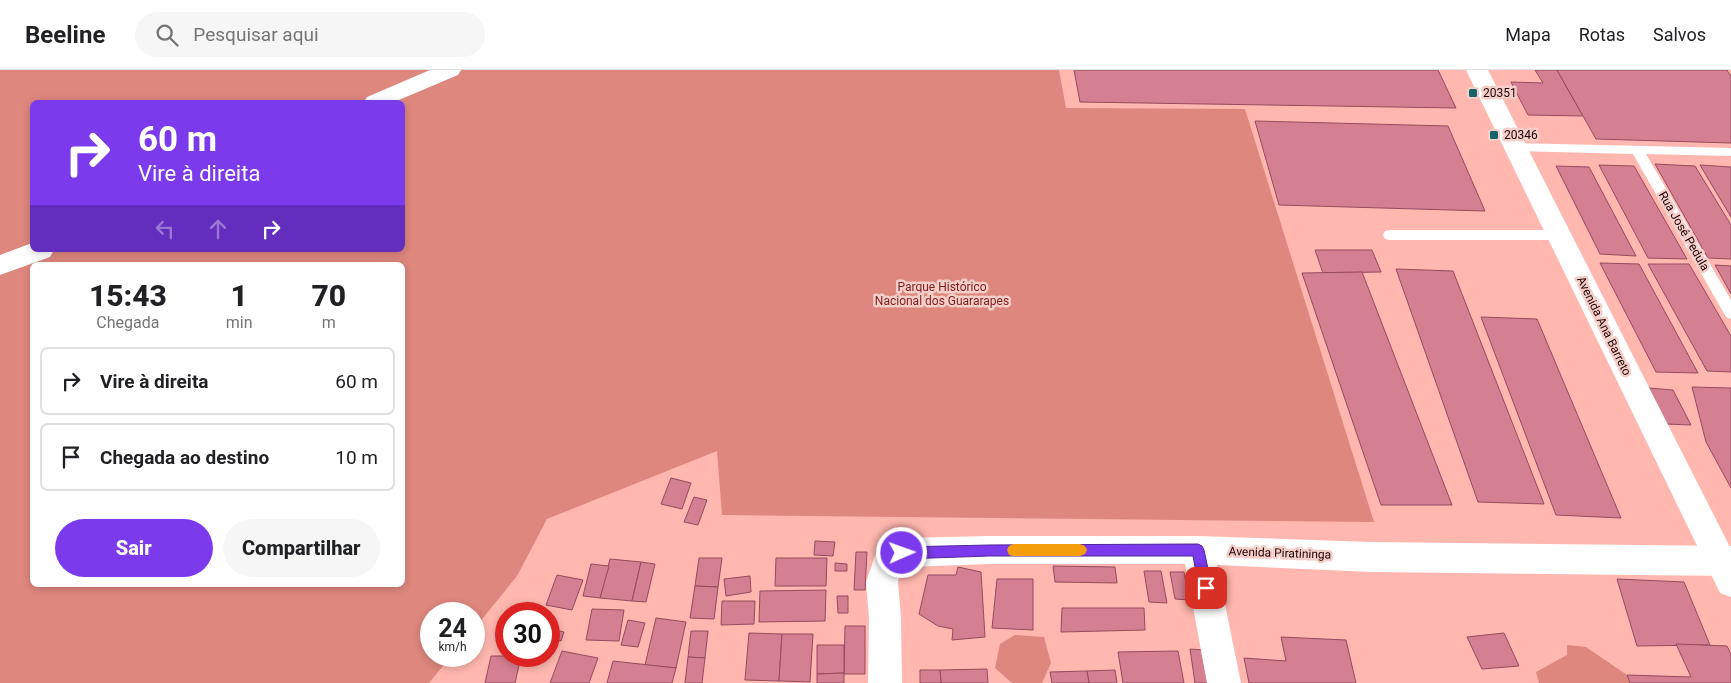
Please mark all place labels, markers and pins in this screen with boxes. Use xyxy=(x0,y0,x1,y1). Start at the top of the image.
place label: 20351 xyxy=(1483,86,1517,100)
marker: 20351 xyxy=(1467,87,1479,99)
place label: 20346 xyxy=(1504,128,1538,142)
marker: 20346 xyxy=(1488,129,1500,141)
pin xyxy=(1185,567,1227,609)

